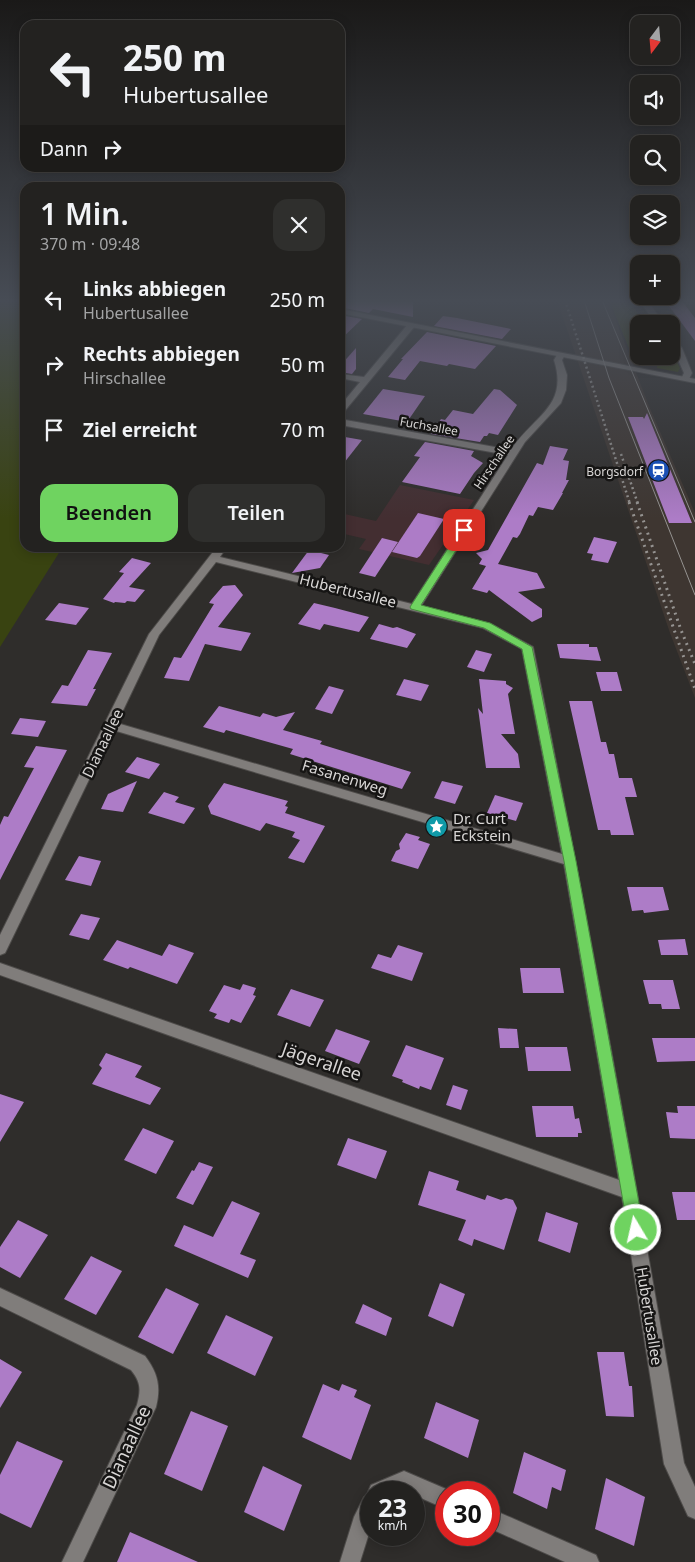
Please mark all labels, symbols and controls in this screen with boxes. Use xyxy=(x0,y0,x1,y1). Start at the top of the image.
north arrow xyxy=(630,15,680,65)
map controls xyxy=(630,15,680,365)
text: 250 m xyxy=(123,34,226,81)
icon: left xyxy=(40,40,105,105)
button: sound xyxy=(630,75,680,125)
text: Hubertusallee xyxy=(123,79,269,109)
icon: right xyxy=(98,135,126,163)
button: search xyxy=(630,135,680,185)
text: Dann xyxy=(40,136,88,162)
text: 1 Min. xyxy=(40,193,129,234)
button: layers xyxy=(630,195,680,245)
button: close xyxy=(273,199,325,251)
text: 370 m · 09:48 xyxy=(40,233,140,255)
button: + xyxy=(630,255,680,305)
text: Links abbiegen xyxy=(83,276,226,302)
icon: left xyxy=(40,286,68,314)
text: 250 m xyxy=(270,287,325,313)
text: Hubertusallee xyxy=(83,302,189,324)
button: − xyxy=(630,315,680,365)
text: Rechts abbiegen xyxy=(83,341,240,367)
icon: right xyxy=(40,351,68,379)
text: 50 m xyxy=(281,352,325,378)
text: Hirschallee xyxy=(83,367,166,389)
street label: Fuchsallee xyxy=(398,413,460,440)
icon: arrive xyxy=(40,416,68,444)
text: Ziel erreicht xyxy=(83,417,197,443)
text: 70 m xyxy=(281,417,325,443)
street label: Hirschallee xyxy=(470,431,519,493)
station icon: Borgsdorf xyxy=(647,459,671,483)
place label: Borgsdorf xyxy=(586,463,644,480)
button: Beenden xyxy=(40,484,178,542)
button: Teilen xyxy=(188,484,325,542)
pin xyxy=(443,509,485,551)
icon: arrive xyxy=(450,516,478,544)
street label: Hubertusallee xyxy=(297,568,399,612)
street label: Dianaallee xyxy=(77,705,127,781)
street label: Fasanenweg xyxy=(300,755,390,799)
place label: Dr. Curt Eckstein xyxy=(453,808,511,845)
place icon: Dr. Curt Eckstein xyxy=(425,815,449,839)
street label: Jägerallee xyxy=(277,1035,365,1086)
position arrow xyxy=(609,1203,661,1255)
street label: Hubertusallee xyxy=(632,1265,668,1367)
street label: Dianaallee xyxy=(96,1402,156,1492)
speed limit sign: 30 xyxy=(435,1481,500,1546)
text: 23 xyxy=(378,1490,407,1524)
text: km/h xyxy=(378,1517,407,1534)

